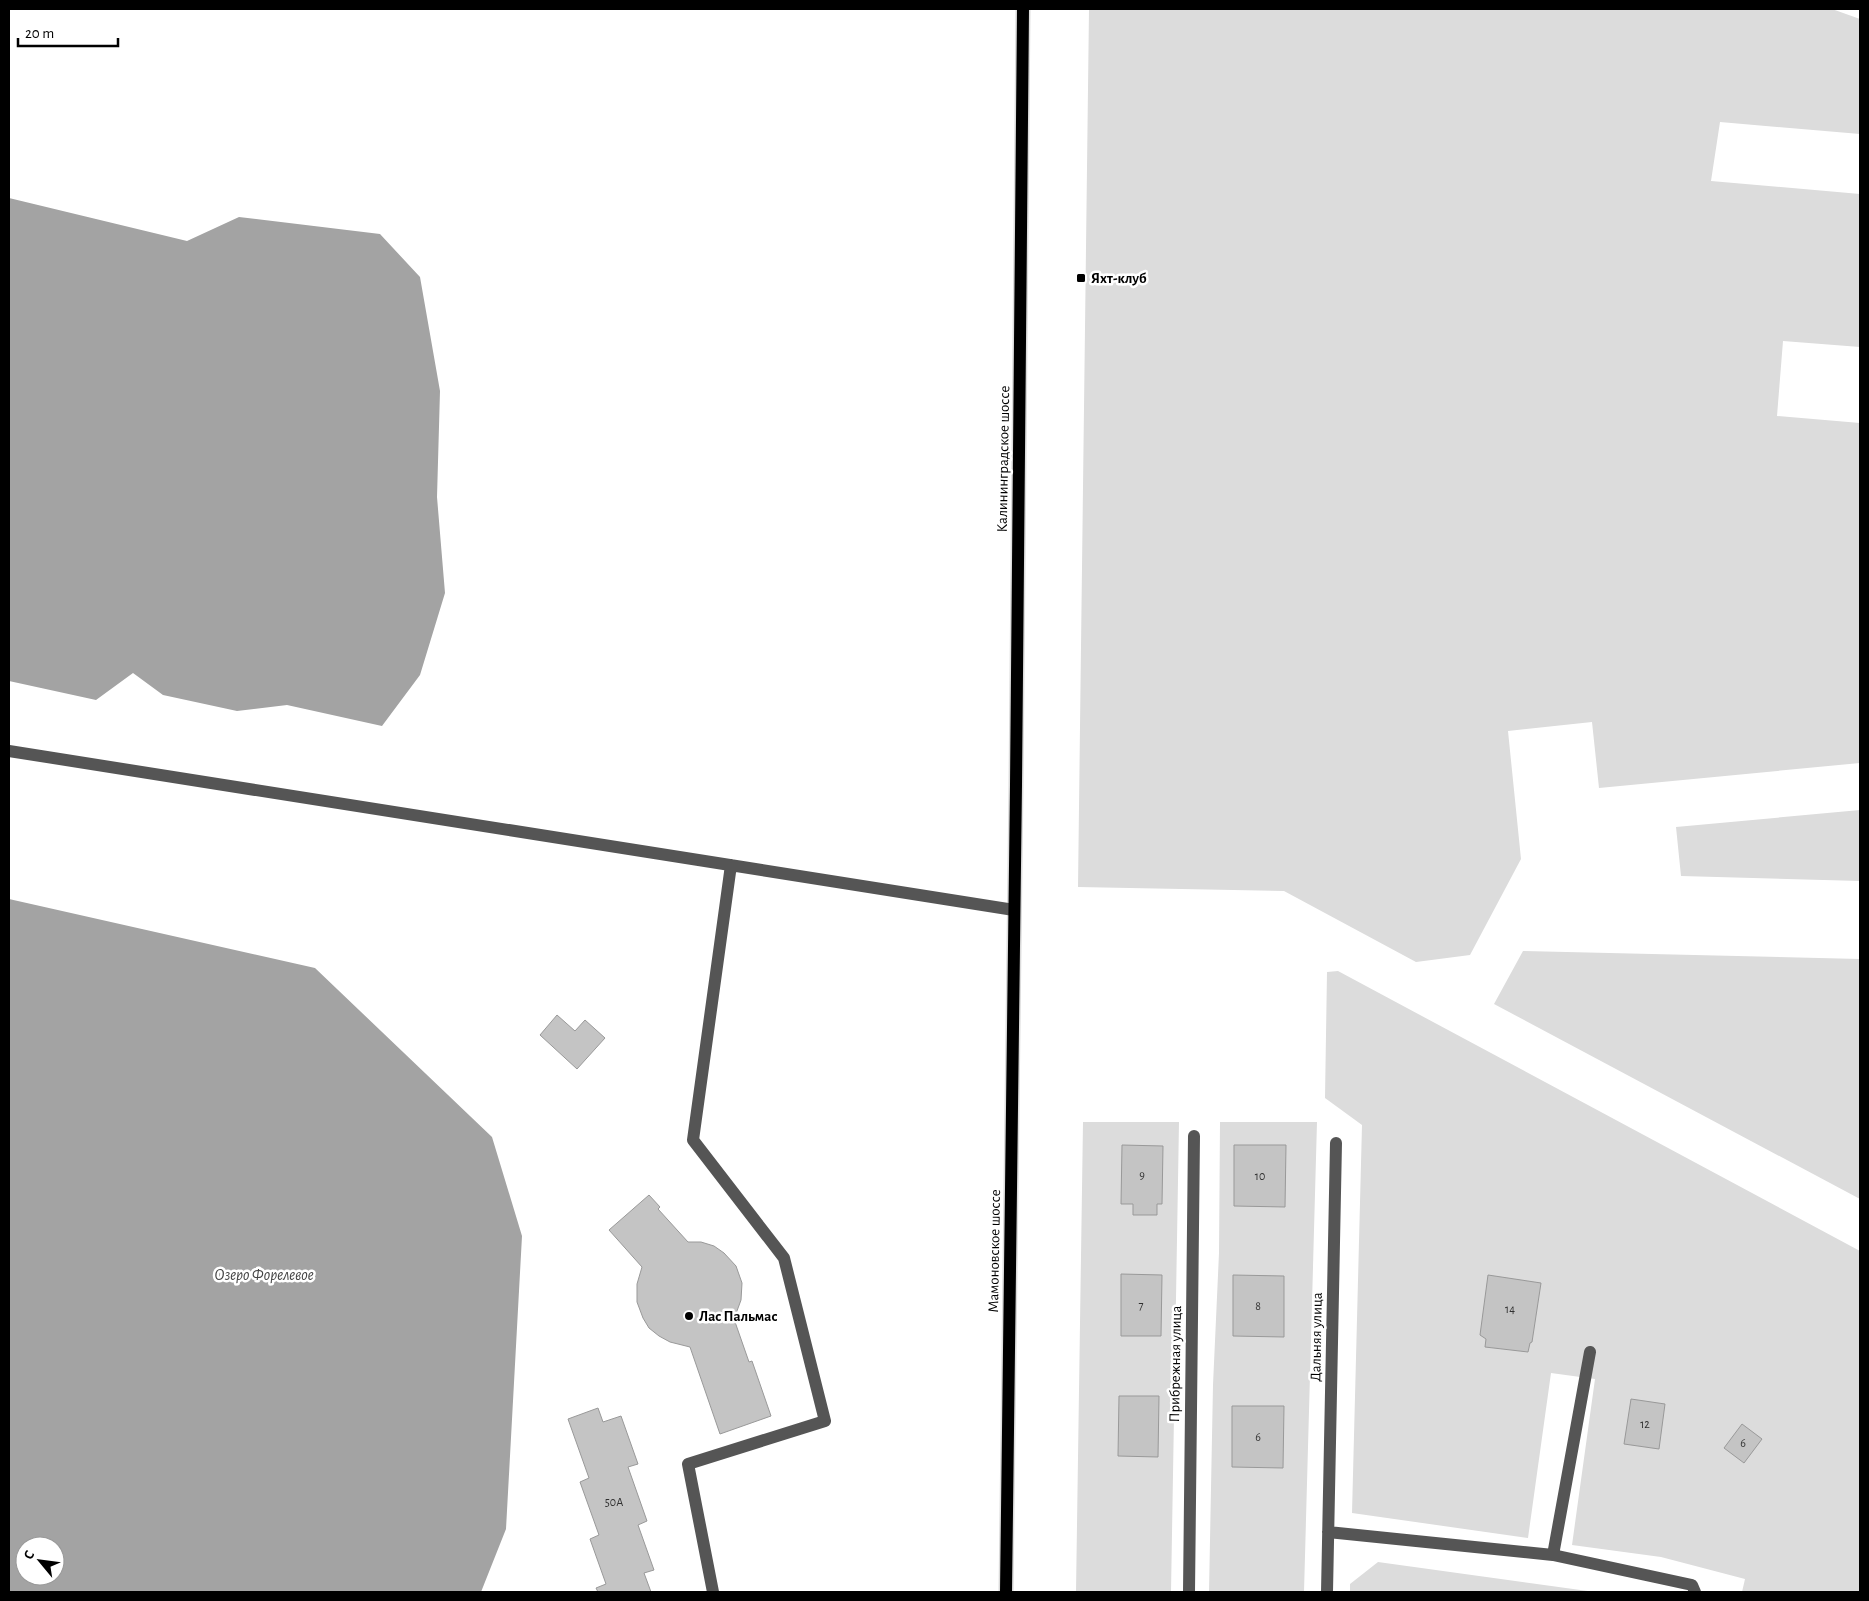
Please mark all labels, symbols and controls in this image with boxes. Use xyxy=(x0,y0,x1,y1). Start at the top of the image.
scale bar xyxy=(18,15,118,47)
text: 20 m xyxy=(25,26,54,41)
place label: Яхт-клуб xyxy=(1091,271,1147,286)
marker: Яхт-клуб xyxy=(1075,272,1087,284)
street label: Калининградское шоссе xyxy=(995,385,1012,533)
house number: 9 xyxy=(1139,1169,1145,1181)
house number: 10 xyxy=(1255,1170,1265,1182)
street label: Мамоновское шоссе xyxy=(986,1189,1003,1313)
water label: Озеро Форелевое xyxy=(214,1267,314,1284)
street label: Дальняя улица xyxy=(1308,1292,1325,1382)
house number: 7 xyxy=(1138,1299,1144,1311)
house number: 8 xyxy=(1255,1300,1261,1312)
house number: 14 xyxy=(1505,1303,1515,1315)
street label: Прибрежная улица xyxy=(1167,1305,1184,1423)
place label: Лас Пальмас xyxy=(699,1309,777,1324)
marker: Лас Пальмас xyxy=(683,1310,695,1322)
house number: 12 xyxy=(1640,1418,1650,1430)
house number: 6 xyxy=(1255,1431,1261,1443)
house number: 6 xyxy=(1740,1437,1746,1449)
house number: 50А xyxy=(605,1496,623,1508)
north arrow xyxy=(15,1536,65,1586)
text: С xyxy=(22,1548,38,1562)

